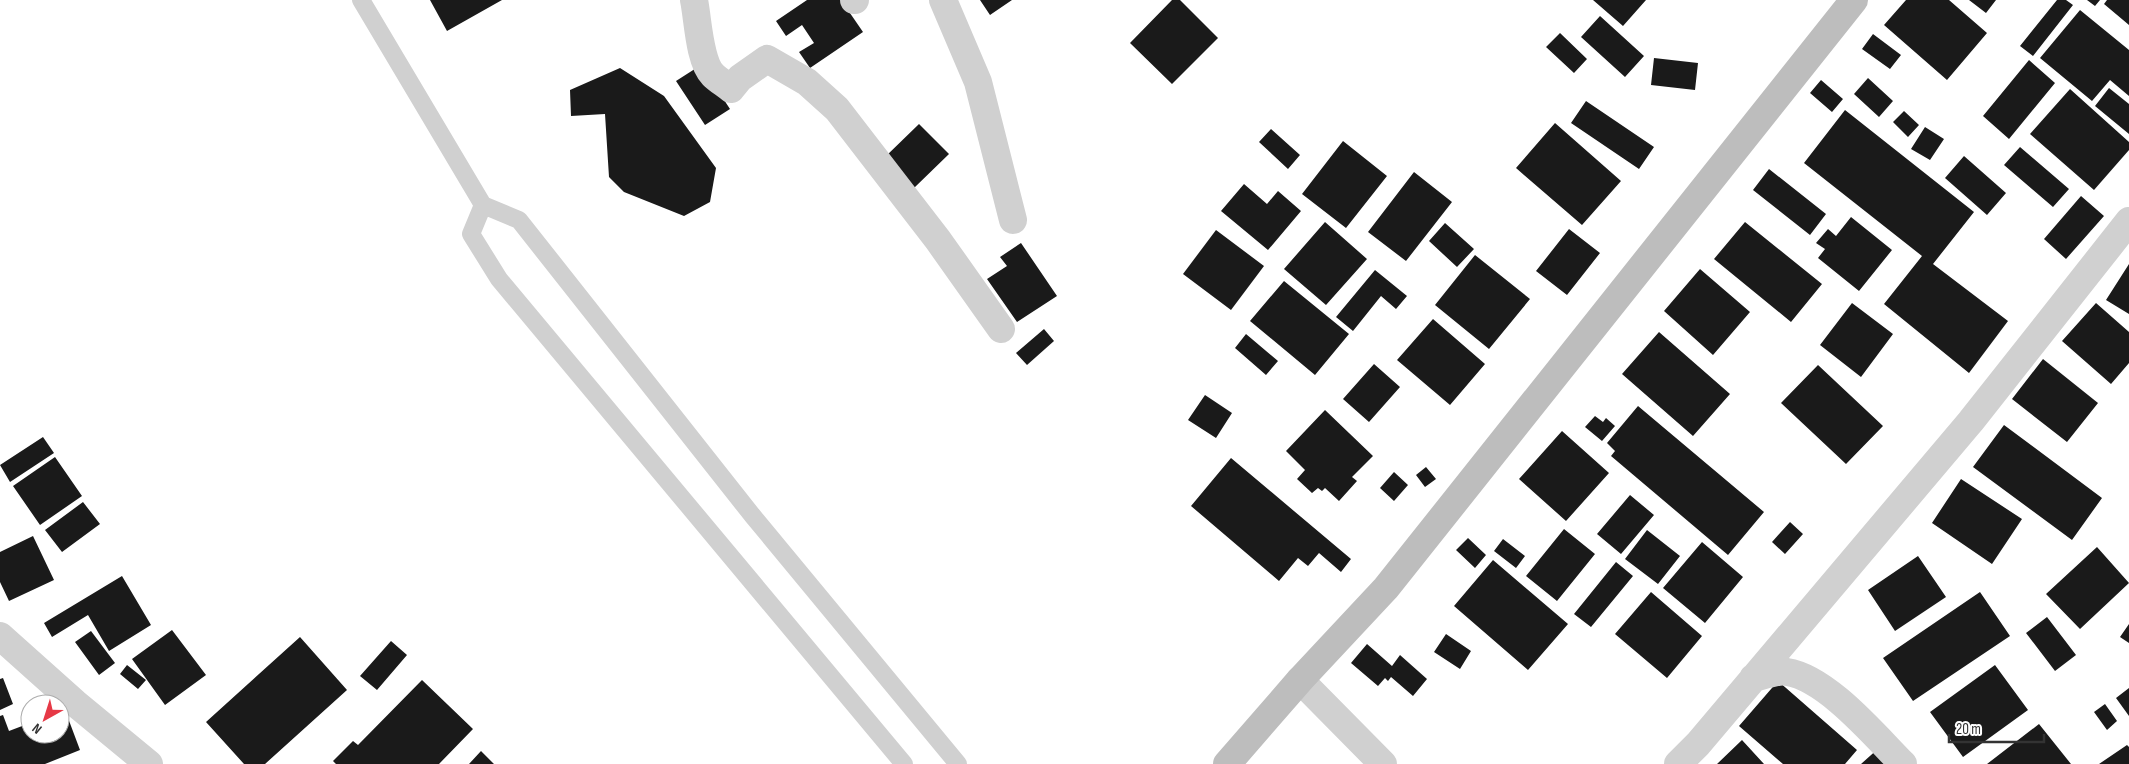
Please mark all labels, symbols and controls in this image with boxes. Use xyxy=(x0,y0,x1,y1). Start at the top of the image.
north arrow xyxy=(20,694,70,744)
scale bar xyxy=(1949,712,2044,744)
text: N xyxy=(29,720,45,738)
text: 20 m xyxy=(1956,720,1981,739)

